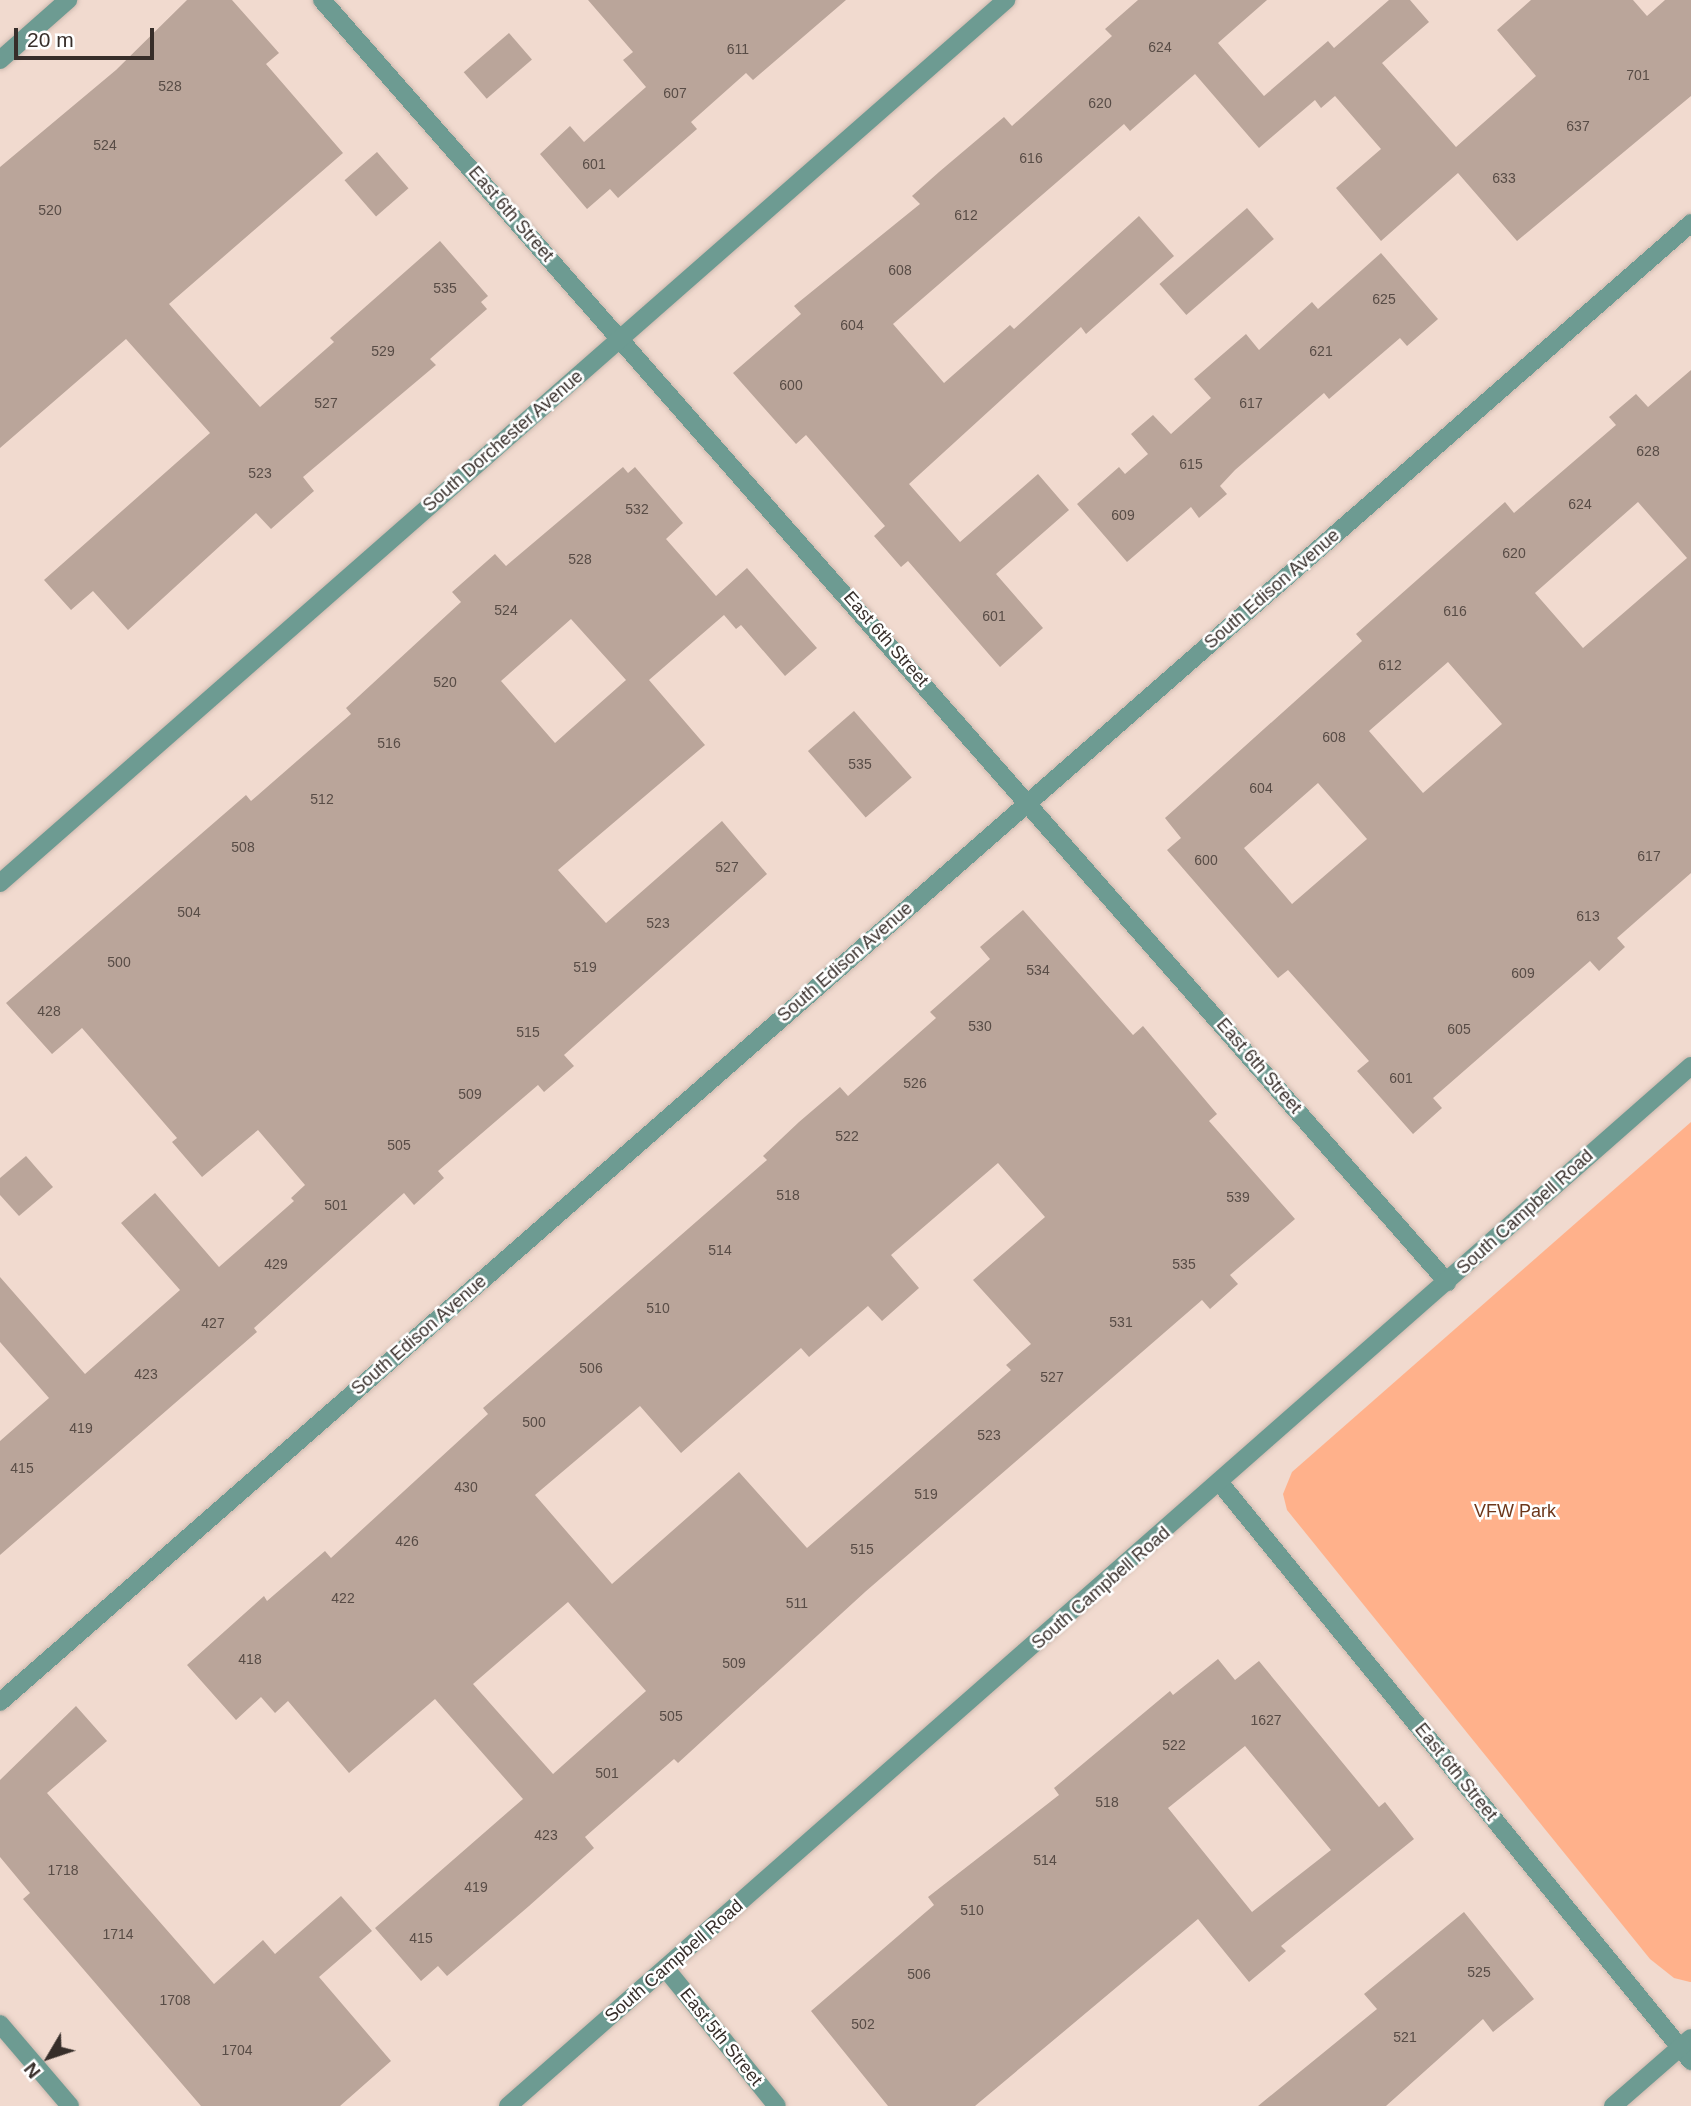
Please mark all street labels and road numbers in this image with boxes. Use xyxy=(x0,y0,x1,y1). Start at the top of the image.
street label: East 6th Street xyxy=(464,162,558,266)
street label: South Dorchester Avenue xyxy=(418,365,588,517)
street label: South Edison Avenue xyxy=(1200,524,1344,654)
street label: East 6th Street xyxy=(839,587,933,691)
street label: South Edison Avenue xyxy=(773,897,917,1027)
street label: East 6th Street xyxy=(1212,1014,1306,1118)
street label: South Campbell Road xyxy=(1452,1145,1598,1279)
street label: South Edison Avenue xyxy=(347,1270,491,1400)
street label: South Campbell Road xyxy=(1027,1522,1175,1654)
street label: East 6th Street xyxy=(1410,1719,1502,1825)
street label: South Campbell Road xyxy=(600,1895,748,2027)
street label: East 5th Street xyxy=(675,1984,767,2090)

